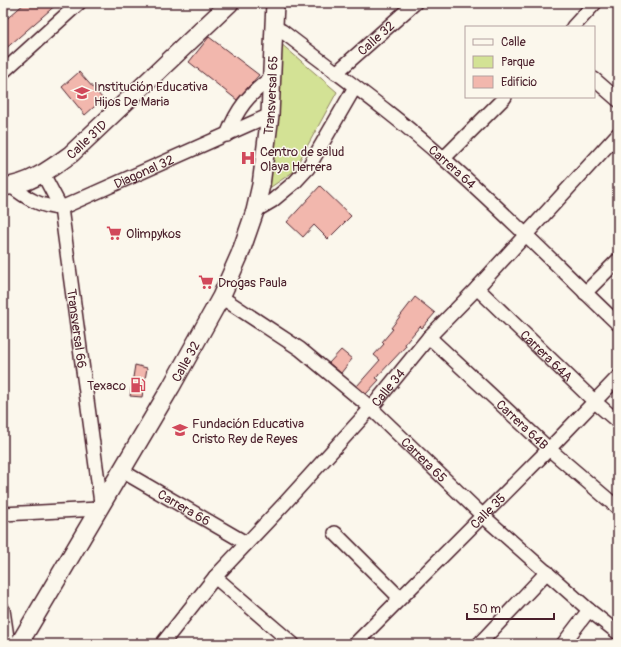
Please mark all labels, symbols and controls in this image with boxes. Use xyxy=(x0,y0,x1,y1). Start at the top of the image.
street label: Calle 32 xyxy=(355,18,398,59)
legend xyxy=(465,26,595,98)
text: Calle xyxy=(501,35,526,50)
street label: Transversal 65 xyxy=(260,55,282,136)
text: Parque xyxy=(501,55,535,70)
text: Edificio xyxy=(501,75,537,90)
place label: Institución Educativa Hijos De Maria xyxy=(94,79,208,110)
school or university icon: Institución Educativa Hijos De Maria xyxy=(73,84,91,102)
street label: Calle 31D xyxy=(64,117,111,163)
street label: Carrera 64 xyxy=(425,142,479,193)
place label: Centro de salud Olaya Herrera xyxy=(260,144,344,175)
hospital icon: Centro de salud Olaya Herrera xyxy=(239,149,257,167)
street label: Diagonal 32 xyxy=(112,152,176,192)
supermarket icon: Olimpykos xyxy=(105,224,123,242)
place label: Olimpykos xyxy=(126,226,181,242)
supermarket icon: Drogas Paula xyxy=(197,273,215,291)
place label: Drogas Paula xyxy=(218,275,287,291)
street label: Transversal 66 xyxy=(63,288,90,369)
street label: Carrera 64A xyxy=(517,327,576,385)
street label: Calle 32 xyxy=(168,339,204,385)
street label: Calle 34 xyxy=(368,365,409,410)
fuel station icon: Texaco xyxy=(129,376,147,394)
place label: Texaco xyxy=(87,378,126,394)
street label: Carrera 64B xyxy=(492,397,551,453)
place label: Fundación Educativa Cristo Rey de Reyes xyxy=(192,416,304,447)
school or university icon: Fundación Educativa Cristo Rey de Reyes xyxy=(171,421,189,439)
street label: Carrera 65 xyxy=(397,434,450,486)
street label: Carrera 66 xyxy=(155,486,213,530)
street label: Calle 35 xyxy=(467,490,509,533)
scale bar xyxy=(467,595,554,621)
text: 50 m xyxy=(473,602,501,617)

